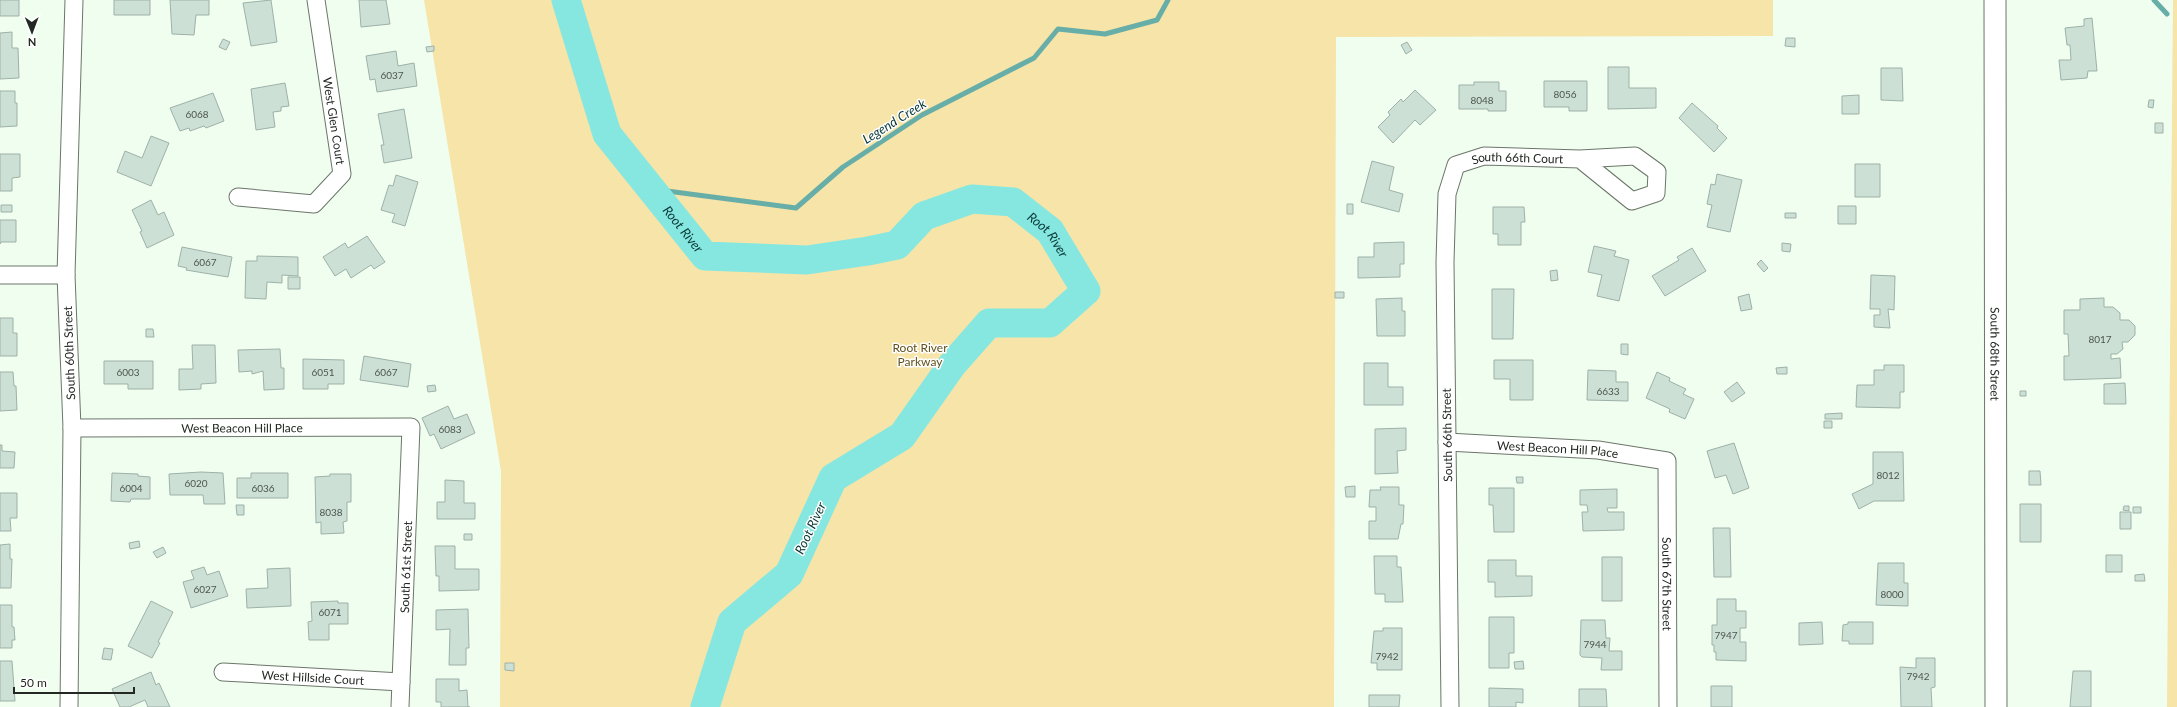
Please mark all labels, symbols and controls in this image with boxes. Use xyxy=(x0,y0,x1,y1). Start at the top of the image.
north arrow xyxy=(12,12,52,52)
text: N xyxy=(28,36,37,49)
house number: 6037 xyxy=(380,69,404,81)
street label: West Glen Court xyxy=(320,76,348,166)
house number: 8056 xyxy=(1553,88,1577,100)
house number: 8048 xyxy=(1470,94,1494,106)
water label: Legend Creek xyxy=(859,95,929,147)
house number: 6068 xyxy=(185,108,209,120)
street label: South 66th Court xyxy=(1469,149,1564,167)
water label: Root River xyxy=(660,202,707,256)
water label: Root River xyxy=(1024,208,1072,261)
house number: 6067 xyxy=(193,256,217,268)
street label: South 60th Street xyxy=(60,305,78,400)
street label: South 68th Street xyxy=(1988,307,2003,402)
house number: 8017 xyxy=(2088,333,2112,345)
park label: Root River Parkway xyxy=(892,340,948,369)
house number: 6003 xyxy=(116,366,140,378)
house number: 6051 xyxy=(311,366,335,378)
house number: 6067 xyxy=(374,366,398,378)
house number: 6633 xyxy=(1596,385,1620,397)
street label: South 66th Street xyxy=(1439,387,1455,482)
street label: West Beacon Hill Place xyxy=(181,420,303,435)
house number: 6083 xyxy=(438,423,462,435)
street label: West Beacon Hill Place xyxy=(1497,437,1620,461)
house number: 8012 xyxy=(1876,469,1900,481)
house number: 6020 xyxy=(184,477,208,489)
house number: 6004 xyxy=(119,482,143,494)
house number: 6036 xyxy=(251,482,275,494)
water label: Root River xyxy=(791,499,829,557)
house number: 8038 xyxy=(319,506,343,518)
street label: South 61st Street xyxy=(397,520,415,613)
street label: South 67th Street xyxy=(1660,537,1675,632)
house number: 6027 xyxy=(193,583,217,595)
house number: 8000 xyxy=(1880,588,1904,600)
house number: 6071 xyxy=(318,606,342,618)
house number: 7947 xyxy=(1714,629,1738,641)
house number: 7944 xyxy=(1583,638,1607,650)
house number: 7942 xyxy=(1375,650,1399,662)
street label: West Hillside Court xyxy=(261,667,365,687)
scale bar xyxy=(14,669,134,695)
house number: 7942 xyxy=(1906,670,1930,682)
text: 50 m xyxy=(20,675,47,690)

